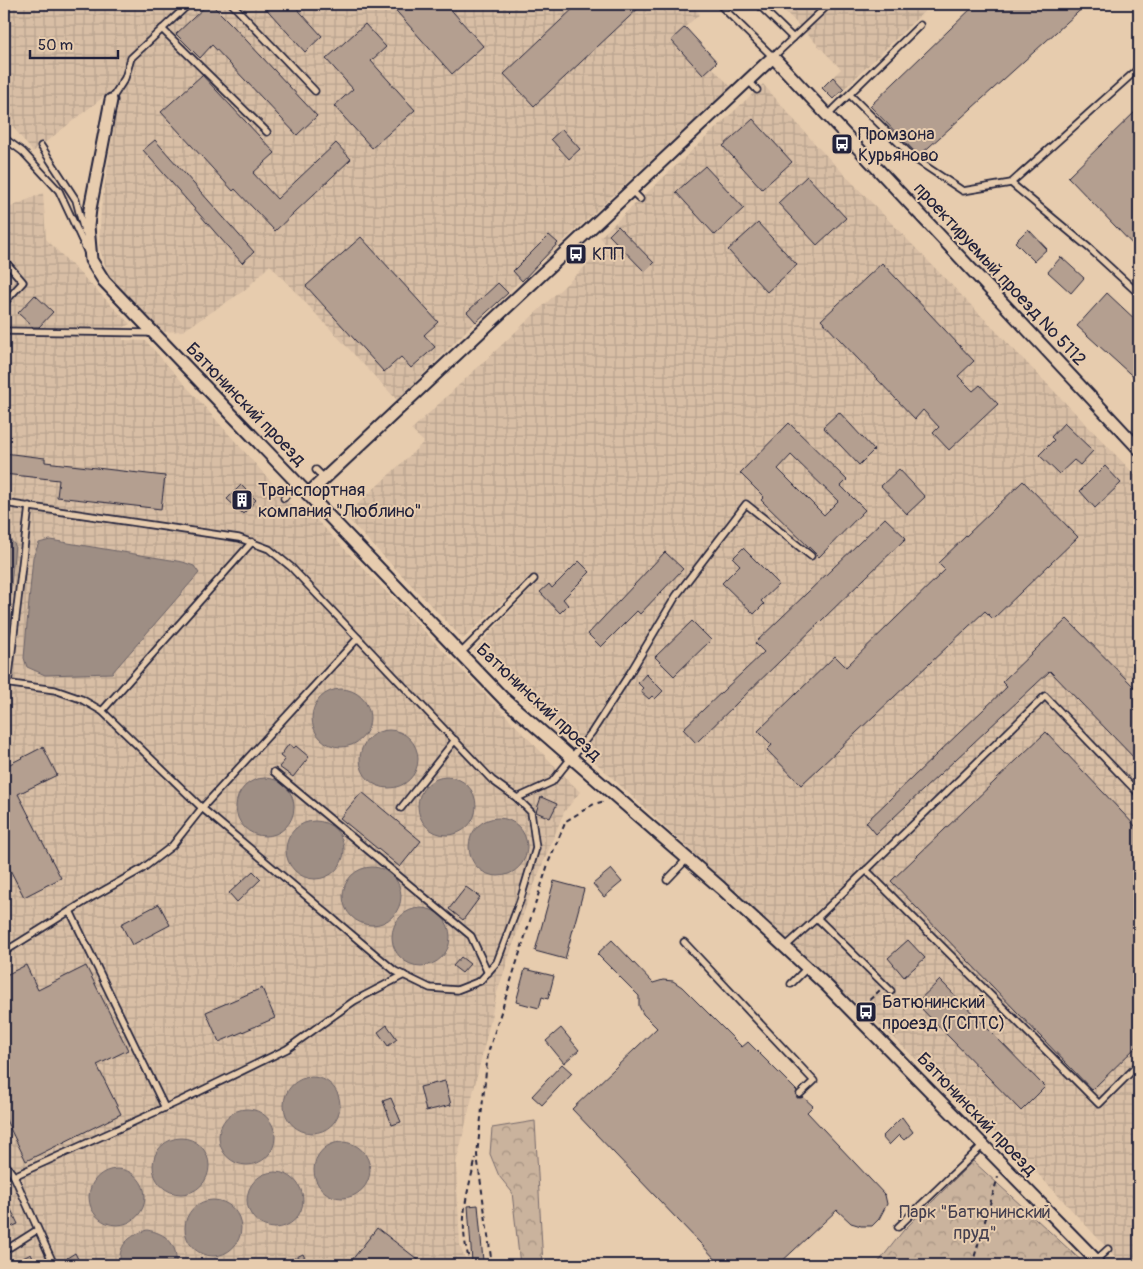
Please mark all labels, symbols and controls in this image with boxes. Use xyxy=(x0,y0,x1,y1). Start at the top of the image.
scale bar xyxy=(30,28,118,60)
text: 50 m xyxy=(38,36,73,55)
place label: Промзона Курьяново xyxy=(858,123,939,167)
bus stop icon: Промзона Курьяново xyxy=(830,132,854,156)
street label: проектируемый проезд № 5112 xyxy=(908,178,1091,371)
bus stop icon: КПП xyxy=(564,242,588,266)
place label: КПП xyxy=(592,243,624,266)
street label: Батюнинский проезд xyxy=(181,338,311,471)
place label: Транспортная компания "Люблино" xyxy=(258,479,422,523)
building icon: Транспортная компания "Люблино" xyxy=(230,488,254,512)
street label: Батюнинский проезд xyxy=(471,638,606,766)
place label: Батюнинский проезд (ГСПТС) xyxy=(882,991,1005,1035)
bus stop icon: Батюнинский проезд (ГСПТС) xyxy=(854,1000,878,1024)
street label: Батюнинский проезд xyxy=(912,1048,1042,1181)
park label: Парк "Батюнинский пруд" xyxy=(899,1201,1051,1245)

